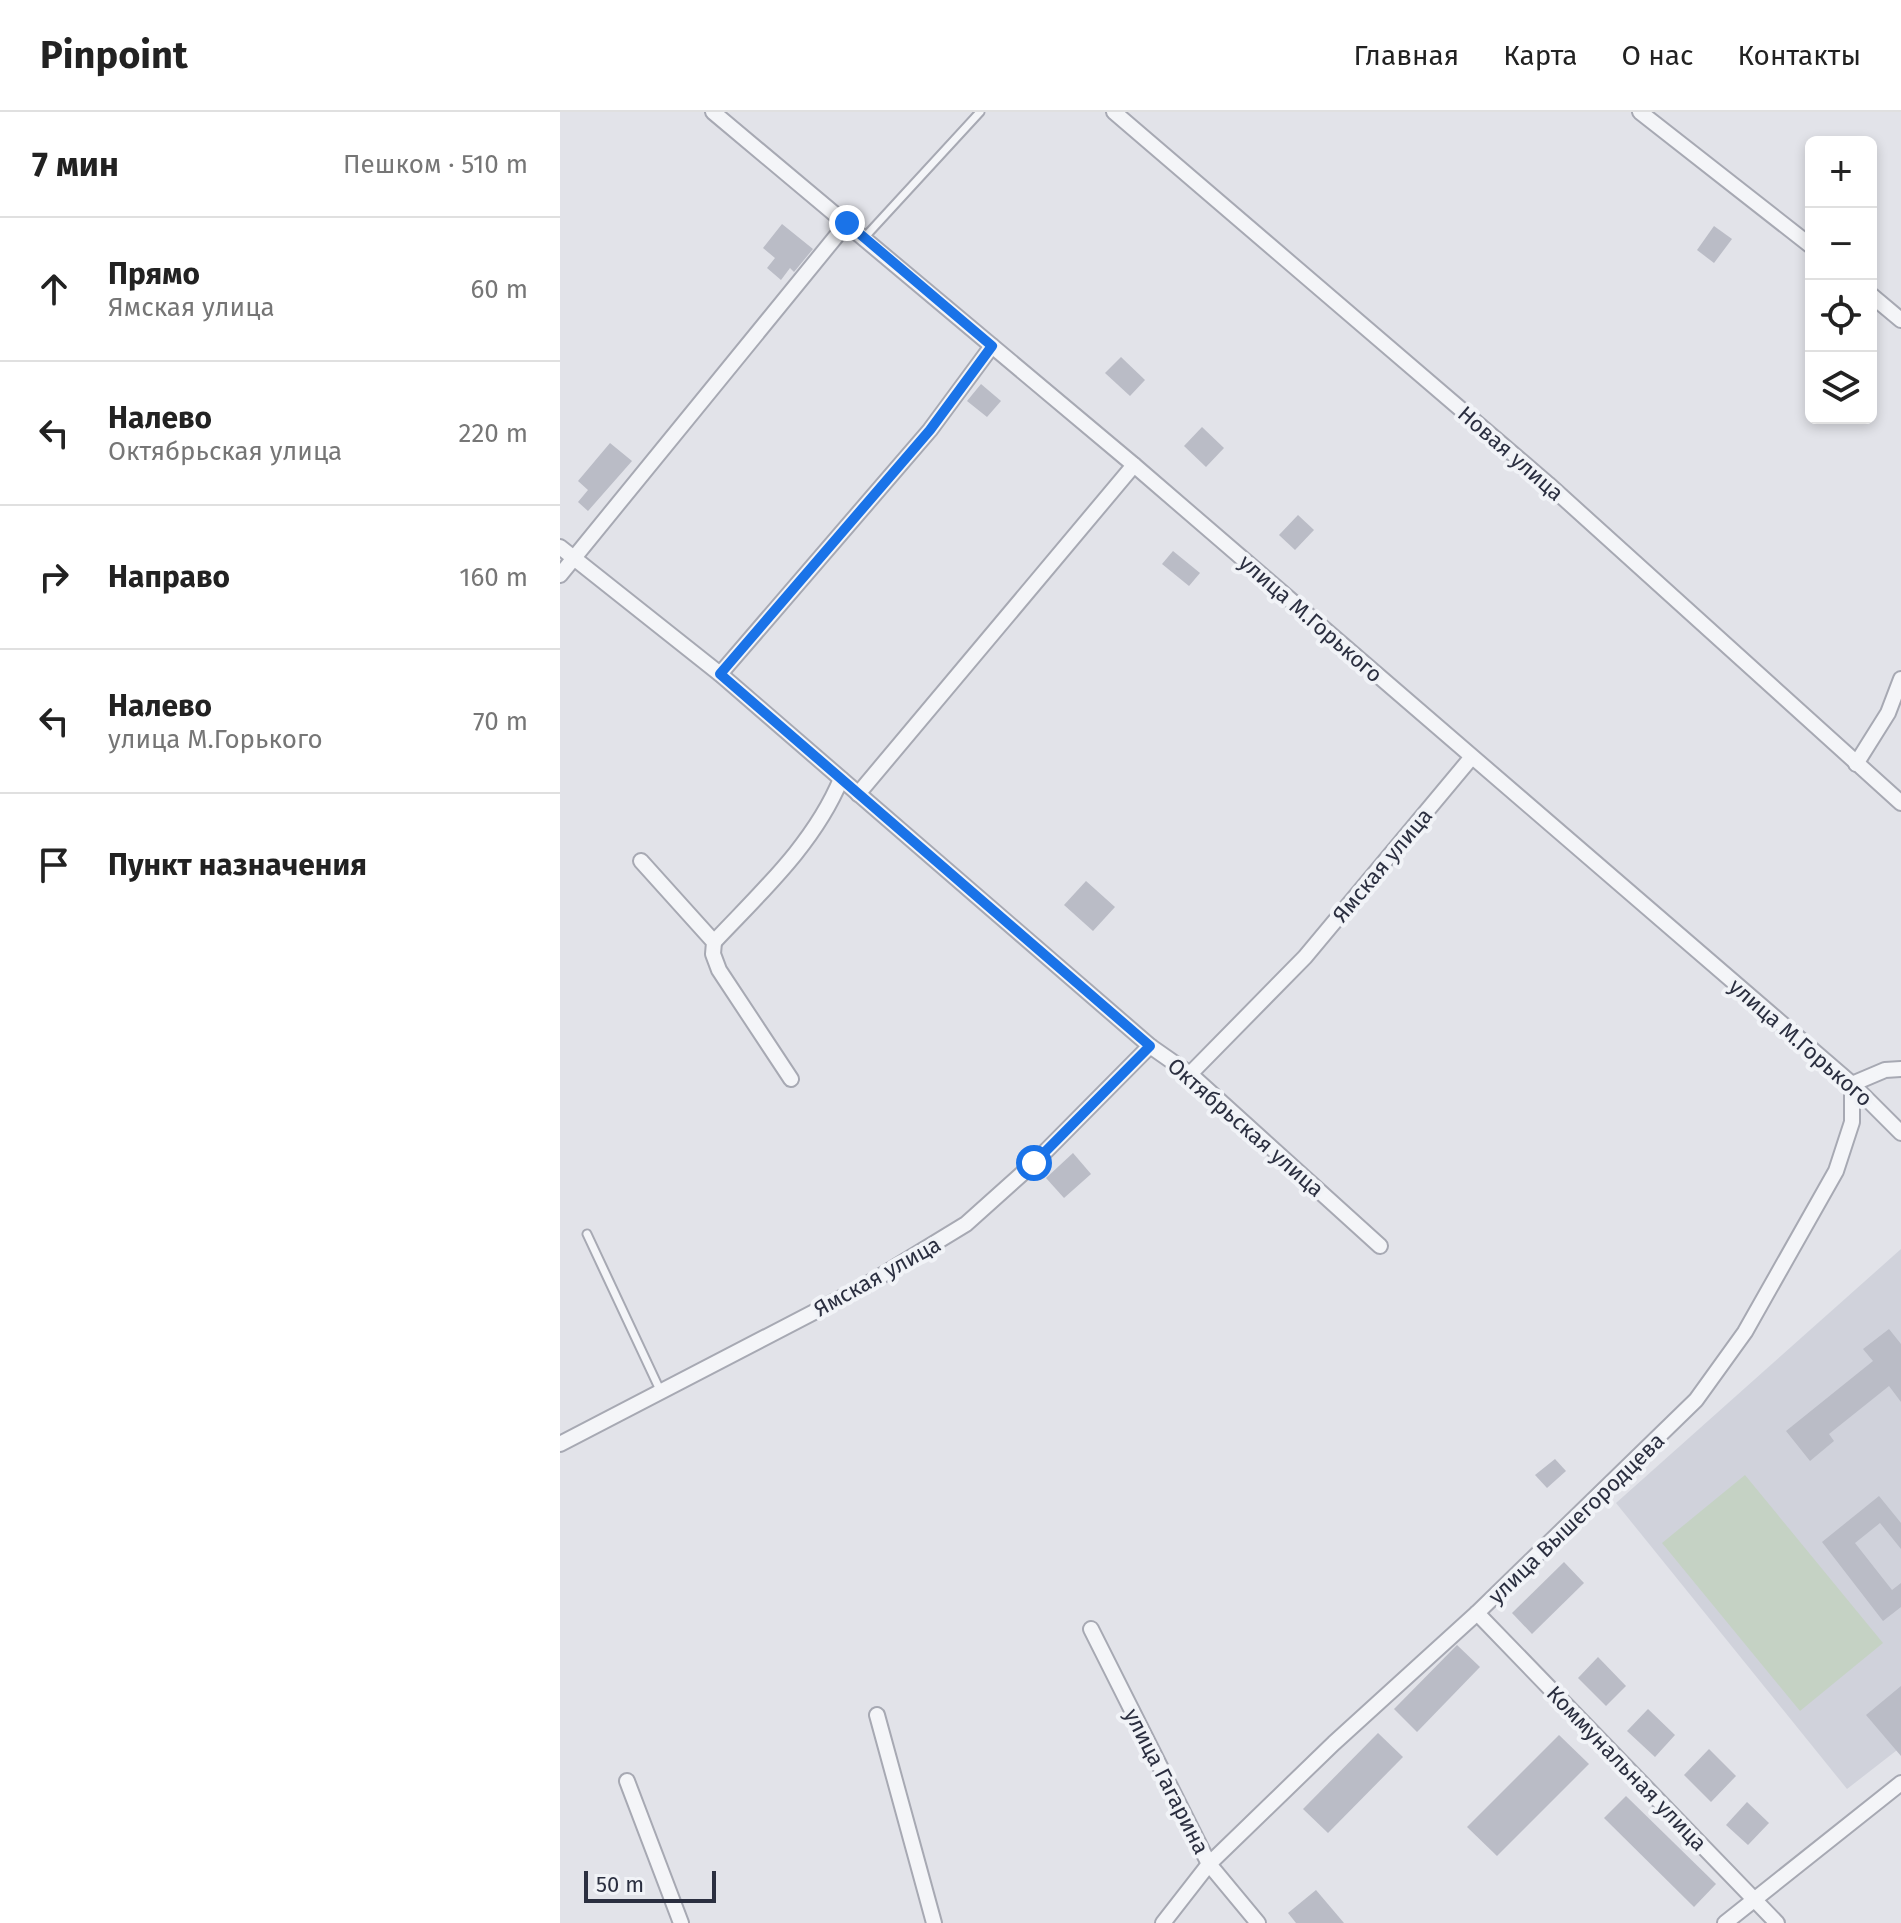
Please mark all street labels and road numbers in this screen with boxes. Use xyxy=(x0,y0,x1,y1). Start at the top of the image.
street label: Новая улица xyxy=(1452,400,1569,507)
street label: улица М.Горького xyxy=(1233,549,1388,688)
street label: Ямская улица xyxy=(1327,803,1438,928)
street label: улица М.Горького xyxy=(1723,973,1878,1112)
street label: Октябрьская улица xyxy=(1162,1052,1329,1203)
street label: Ямская улица xyxy=(809,1230,945,1322)
street label: улица Вышегородцева xyxy=(1483,1427,1670,1610)
street label: Коммунальная улица xyxy=(1541,1680,1712,1857)
street label: улица Гагарина xyxy=(1118,1704,1215,1859)

